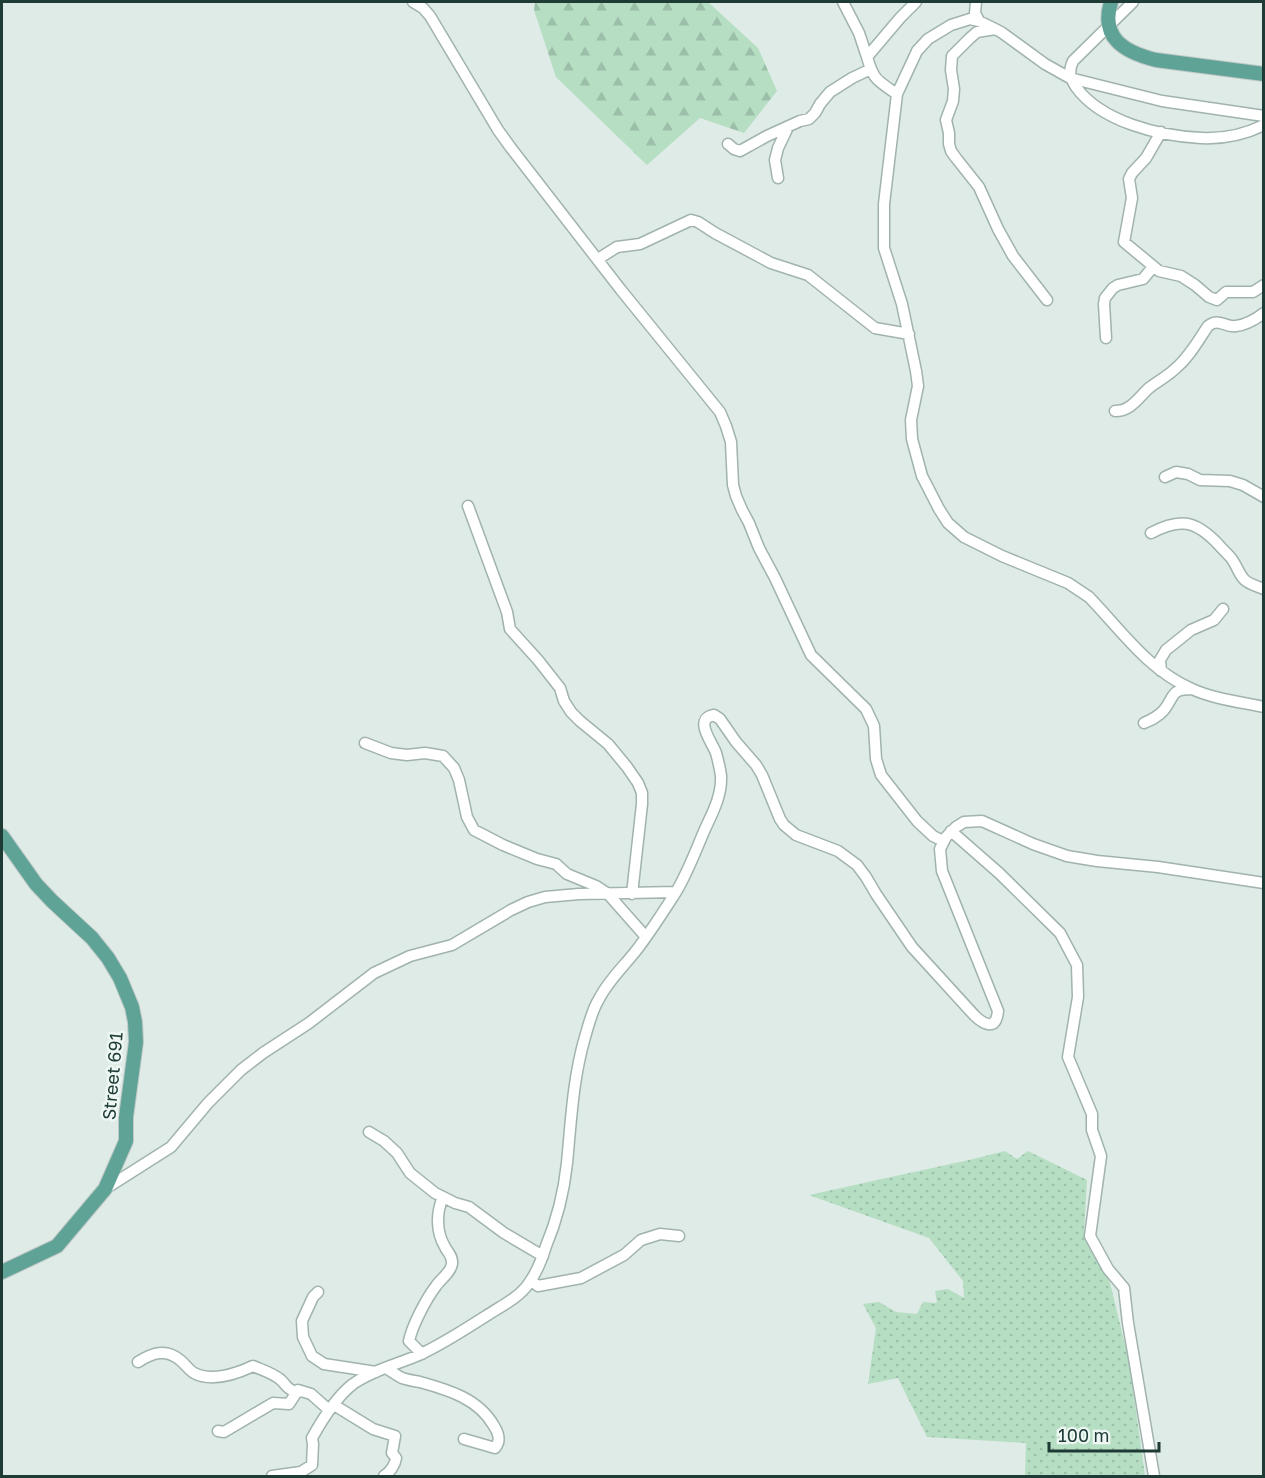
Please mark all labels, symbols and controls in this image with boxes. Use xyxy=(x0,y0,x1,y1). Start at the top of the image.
street label: Street 691 xyxy=(97,1031,127,1121)
scale bar xyxy=(1049,1415,1158,1453)
text: 100 m xyxy=(1058,1424,1109,1446)

